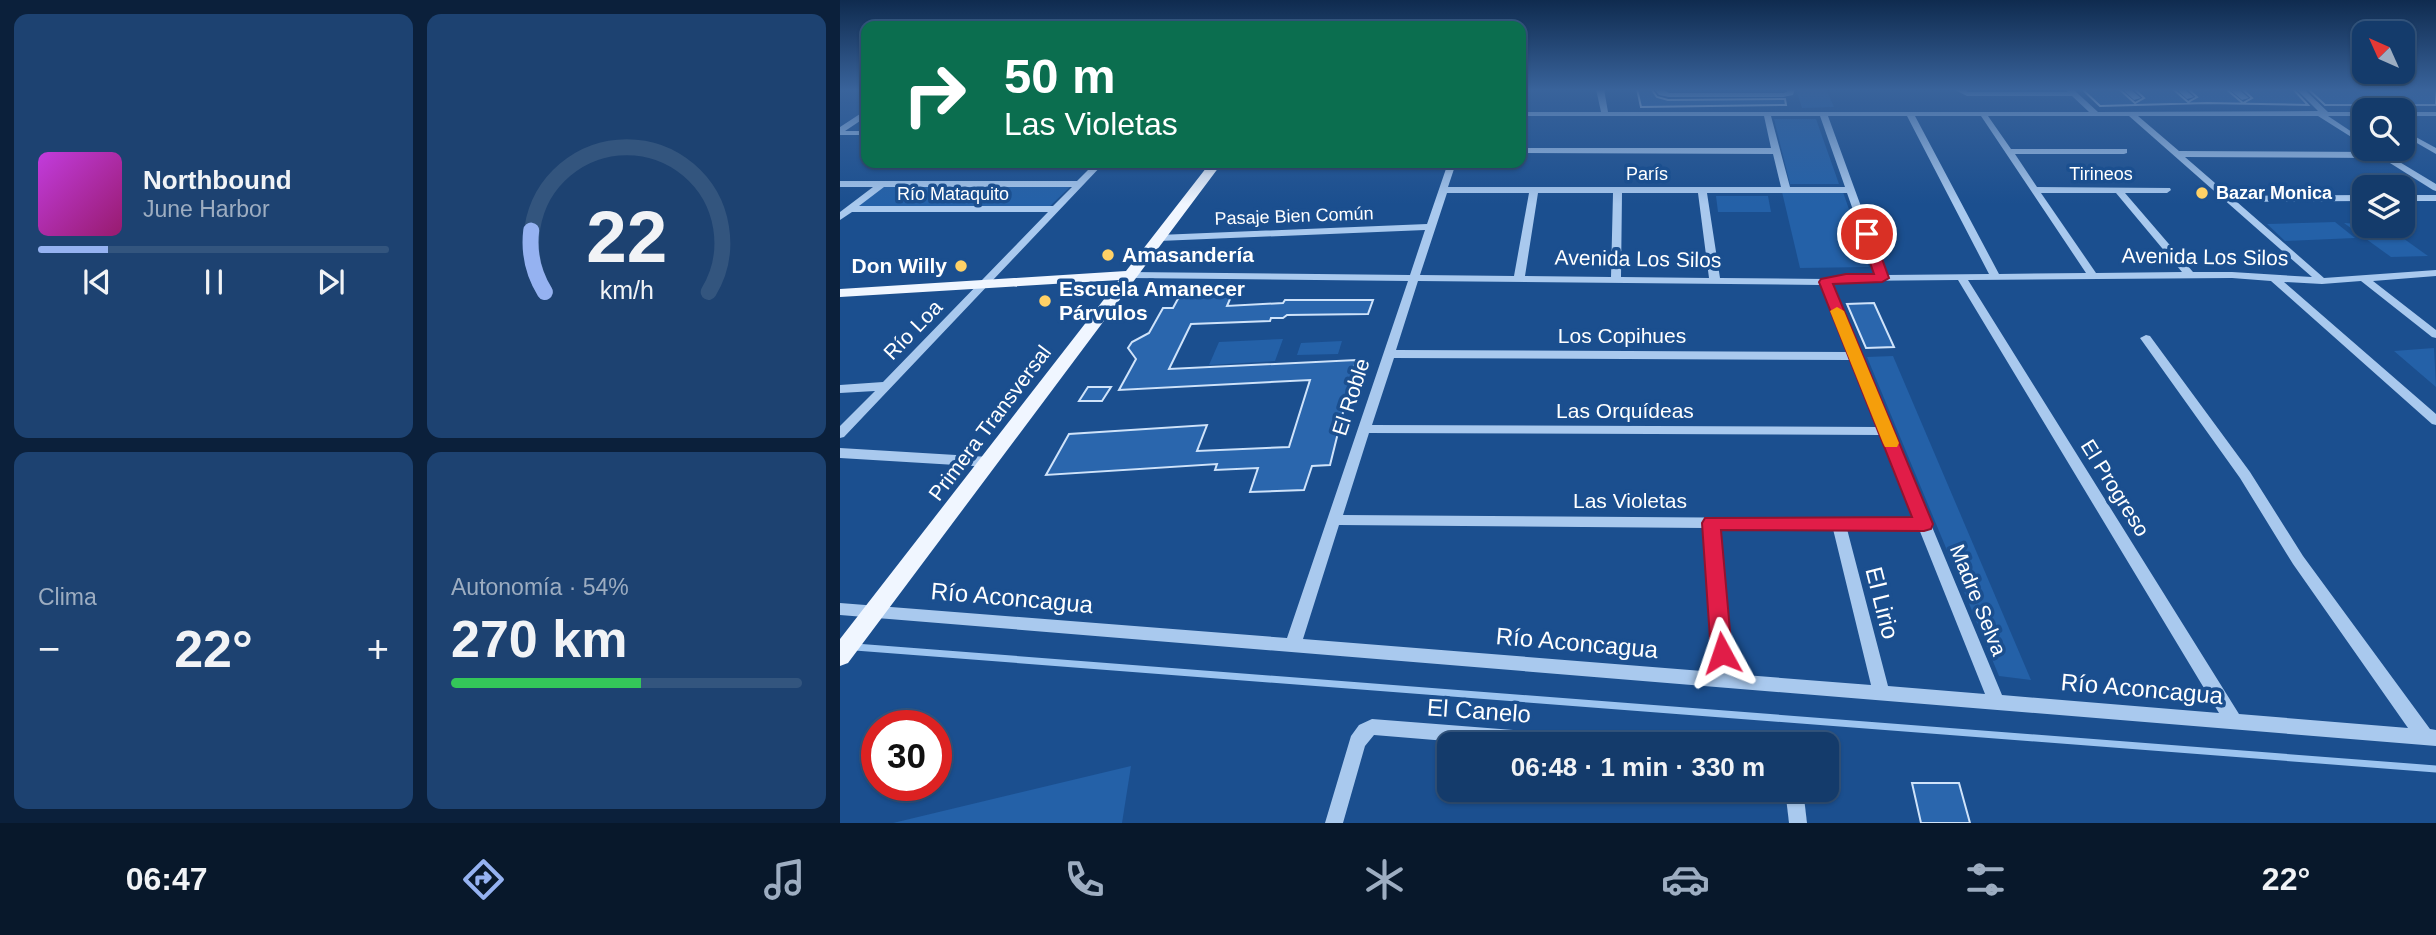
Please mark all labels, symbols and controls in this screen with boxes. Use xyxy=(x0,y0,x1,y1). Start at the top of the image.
north arrow xyxy=(2352,21,2415,84)
map controls xyxy=(2352,21,2415,238)
icon: right xyxy=(889,49,980,140)
text: 50 m xyxy=(1004,49,1116,103)
button: search xyxy=(2352,98,2415,161)
text: Las Violetas xyxy=(1004,106,1178,142)
street label: París xyxy=(1626,164,1668,184)
street label: Tirineos xyxy=(2069,164,2133,184)
text: Northbound xyxy=(143,165,292,195)
button: layers xyxy=(2352,175,2415,238)
place label: Bazar Monica xyxy=(2216,183,2333,203)
street label: Río Mataquito xyxy=(897,184,1009,204)
marker: Bazar Monica xyxy=(2194,185,2210,201)
text: June Harbor xyxy=(143,196,270,222)
text: 22 xyxy=(586,197,667,278)
street label: Pasaje Bien Común xyxy=(1214,203,1374,229)
pin xyxy=(1837,204,1897,264)
icon: arrive xyxy=(1848,215,1886,253)
place label: Amasandería xyxy=(1122,243,1254,266)
street label: Avenida Los Silos xyxy=(2122,244,2288,269)
street label: Avenida Los Silos xyxy=(1555,246,1721,271)
marker: Amasandería xyxy=(1100,247,1116,263)
place label: Don Willy xyxy=(852,254,947,277)
marker: Don Willy xyxy=(953,258,969,274)
icon: previous xyxy=(78,263,116,301)
icon: pause xyxy=(195,263,233,301)
icon: next xyxy=(312,263,350,301)
text: km/h xyxy=(599,276,654,304)
place label: Escuela Amanecer Párvulos xyxy=(1059,277,1245,324)
marker: Escuela Amanecer Párvulos xyxy=(1037,293,1053,309)
street label: Río Loa xyxy=(879,295,947,364)
street label: Los Copihues xyxy=(1558,324,1686,347)
street label: Primera Transversal xyxy=(924,341,1055,505)
street label: El Roble xyxy=(1327,356,1374,438)
street label: Las Orquídeas xyxy=(1556,399,1694,422)
street label: El Progreso xyxy=(2077,435,2154,540)
street label: Las Violetas xyxy=(1573,489,1687,512)
street label: Madre Selva xyxy=(1946,541,2011,659)
street label: El Lirio xyxy=(1861,564,1904,642)
text: Autonomía · 54% xyxy=(451,574,629,600)
street label: Río Aconcagua xyxy=(930,577,1095,618)
text: Clima xyxy=(38,584,97,610)
text: 270 km xyxy=(451,610,627,668)
position arrow xyxy=(1685,616,1759,690)
text: 22° xyxy=(174,620,253,678)
street label: Río Aconcagua xyxy=(1495,622,1660,663)
text: − xyxy=(38,628,60,670)
text: + xyxy=(367,628,389,670)
street label: Río Aconcagua xyxy=(2060,668,2225,709)
street label: El Canelo xyxy=(1426,693,1532,728)
speed limit sign: 30 xyxy=(861,710,952,801)
text: 06:48 · 1 min · 330 m xyxy=(1511,752,1765,782)
icon: directions xyxy=(459,855,508,904)
icon: music xyxy=(760,855,809,904)
icon: phone xyxy=(1060,855,1109,904)
icon: climate xyxy=(1360,855,1409,904)
icon: car xyxy=(1661,855,1710,904)
icon: filters xyxy=(1961,855,2010,904)
text: 06:47 xyxy=(126,861,208,897)
text: 22° xyxy=(2262,861,2310,897)

